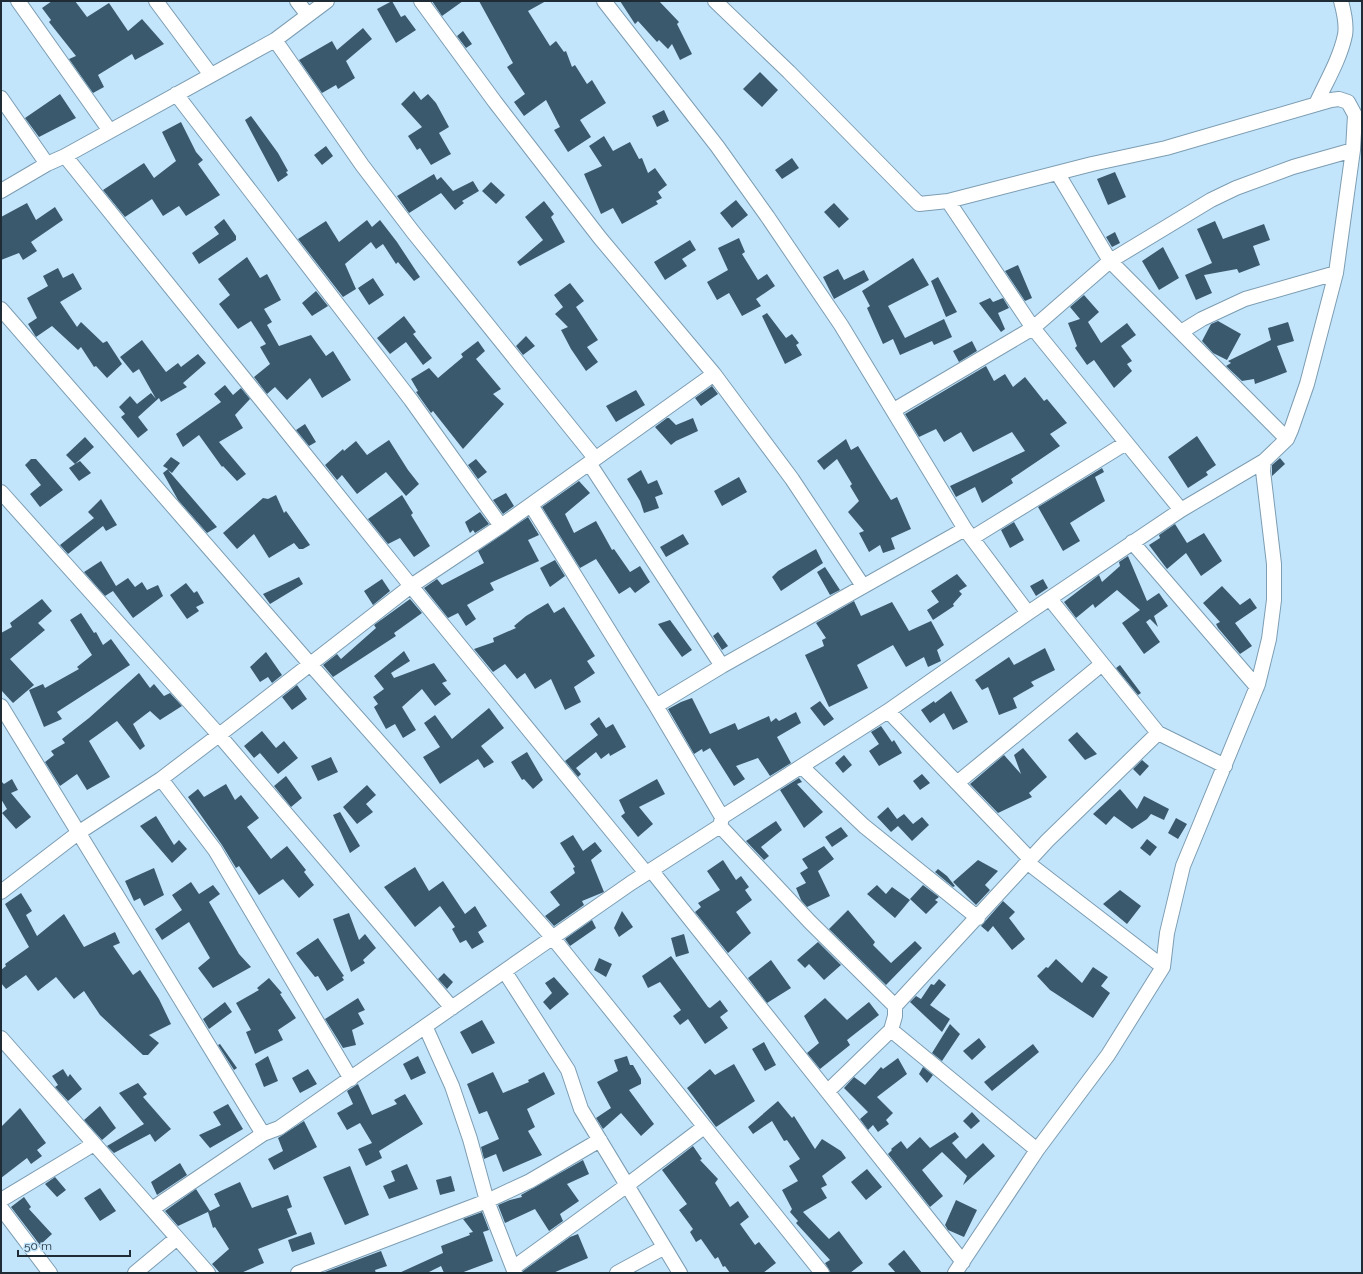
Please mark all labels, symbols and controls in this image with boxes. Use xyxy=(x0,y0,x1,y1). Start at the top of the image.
scale bar xyxy=(18,1232,130,1258)
text: 50 m xyxy=(24,1239,52,1253)

